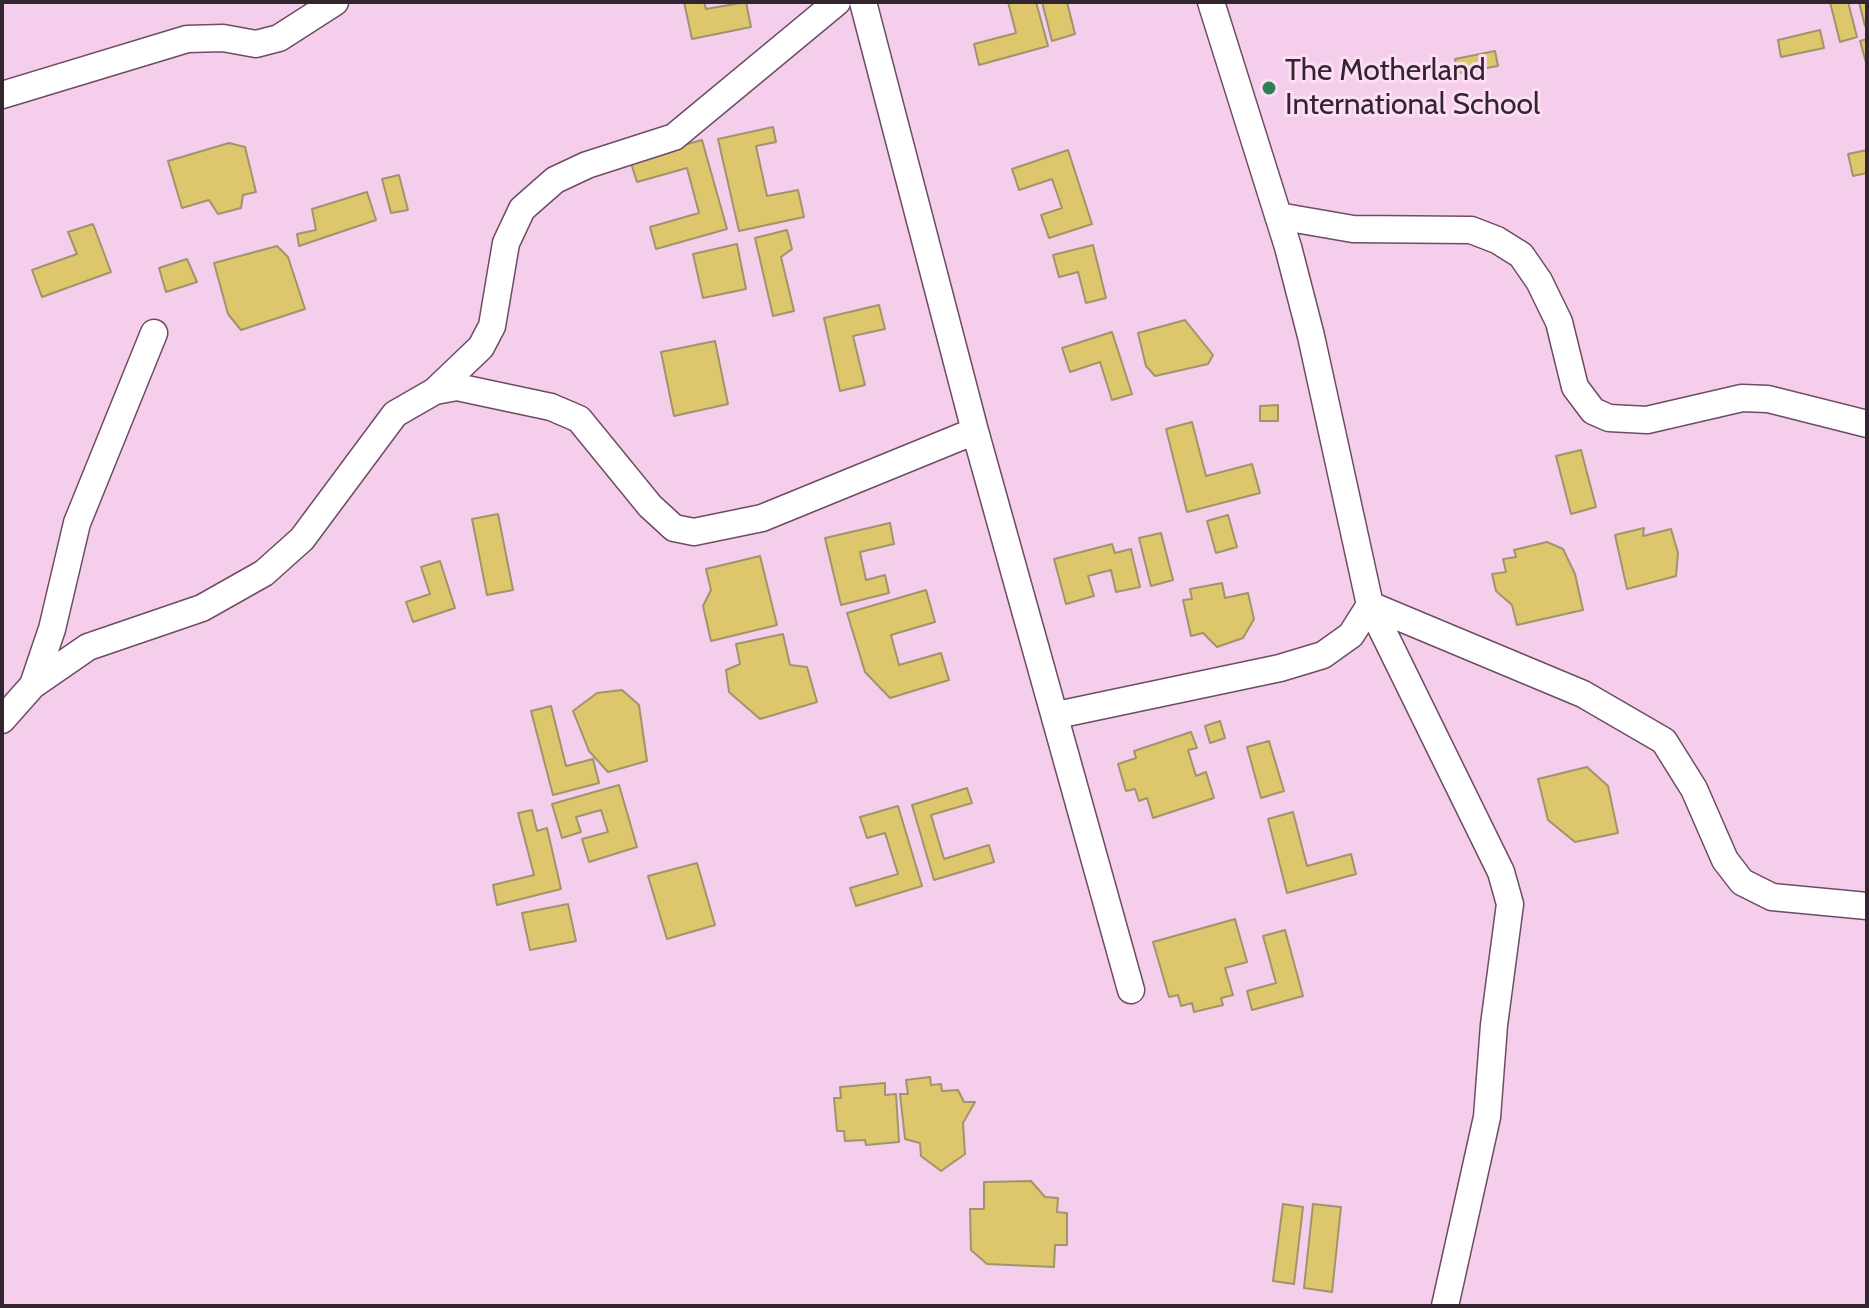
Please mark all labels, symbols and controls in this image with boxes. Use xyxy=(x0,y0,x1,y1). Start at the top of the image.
place label: The Motherland International School xyxy=(1285,53,1540,124)
marker: The Motherland International School xyxy=(1260,79,1278,97)

